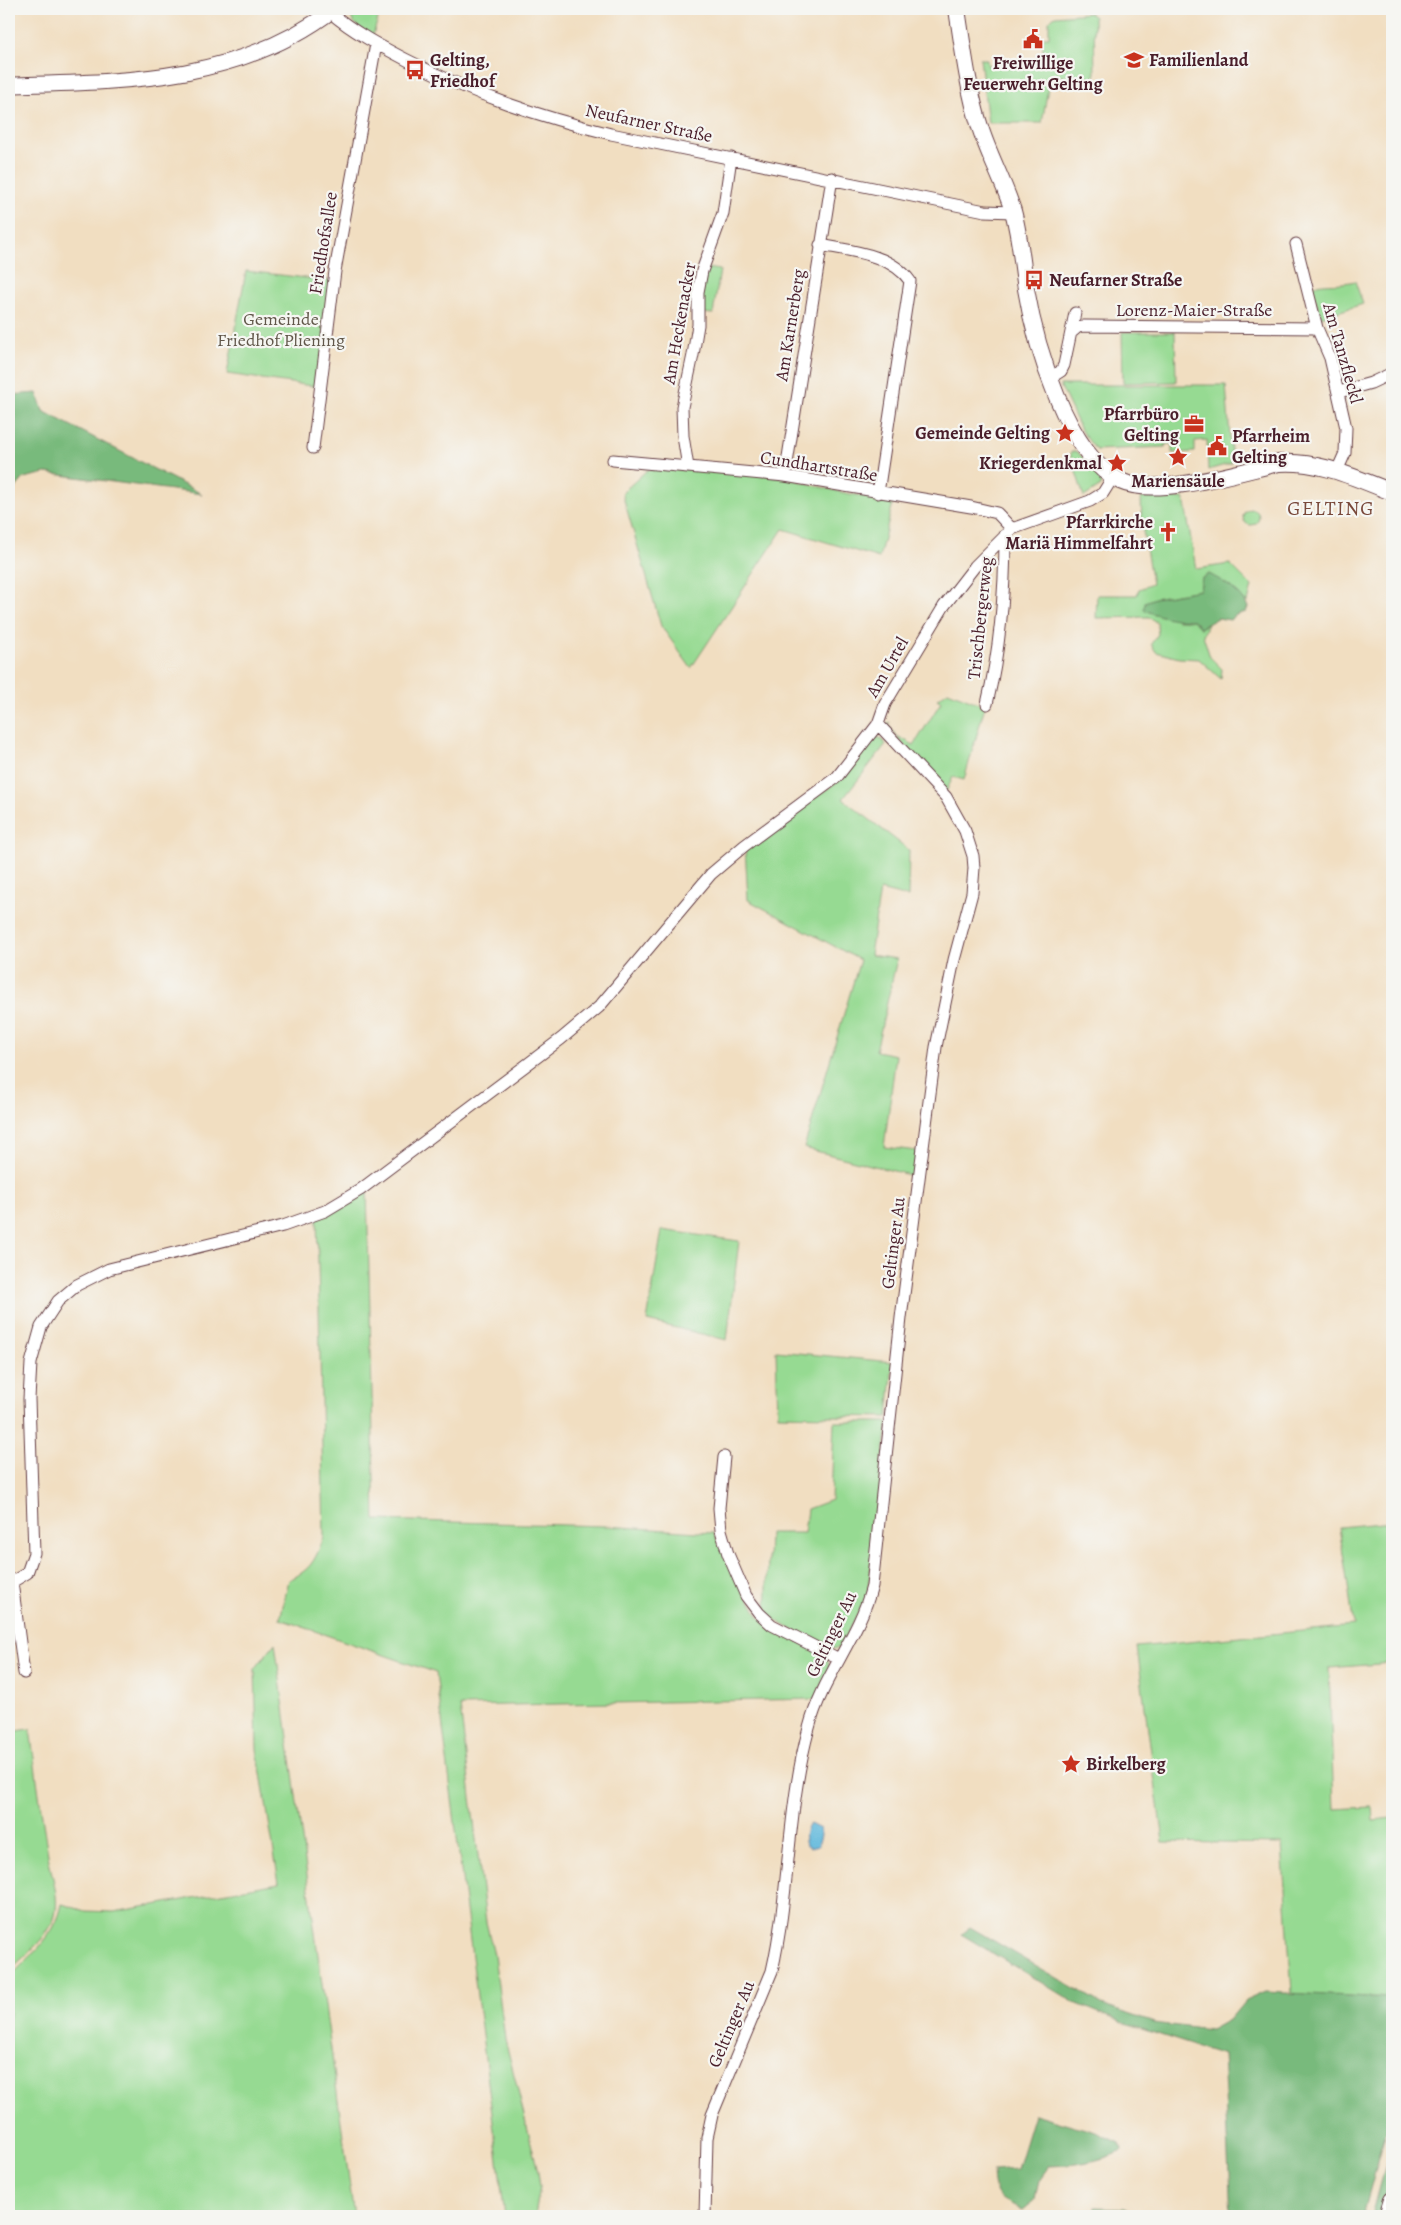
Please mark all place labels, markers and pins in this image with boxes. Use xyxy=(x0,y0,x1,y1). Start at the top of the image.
public building icon: Freiwillige Feuerwehr Gelting xyxy=(1022,28,1044,50)
place label: Gelting, Friedhof xyxy=(430,48,498,93)
place label: Familienland xyxy=(1149,48,1249,72)
school or university icon: Familienland xyxy=(1123,49,1145,71)
place label: Freiwillige Feuerwehr Gelting xyxy=(963,51,1103,96)
bus stop icon: Gelting, Friedhof xyxy=(404,59,426,81)
place label: Neufarner Straße xyxy=(1049,268,1182,292)
bus stop icon: Neufarner Straße xyxy=(1023,269,1045,291)
place label: Pfarrbüro Gelting xyxy=(1104,402,1180,447)
office icon: Pfarrbüro Gelting xyxy=(1183,413,1205,435)
place label: Gemeinde Gelting xyxy=(915,421,1051,445)
place icon: Gemeinde Gelting xyxy=(1054,422,1076,444)
place label: Pfarrheim Gelting xyxy=(1232,424,1310,469)
public building icon: Pfarrheim Gelting xyxy=(1206,435,1228,457)
place icon: Mariensäule xyxy=(1167,446,1189,468)
place label: Kriegerdenkmal xyxy=(979,451,1102,475)
place icon: Kriegerdenkmal xyxy=(1106,452,1128,474)
place label: Mariensäule xyxy=(1131,469,1225,493)
place label: Pfarrkirche Mariä Himmelfahrt xyxy=(1005,510,1153,555)
church icon: Pfarrkirche Mariä Himmelfahrt xyxy=(1157,521,1179,543)
place label: Birkelberg xyxy=(1086,1752,1167,1776)
place icon: Birkelberg xyxy=(1060,1753,1082,1775)

